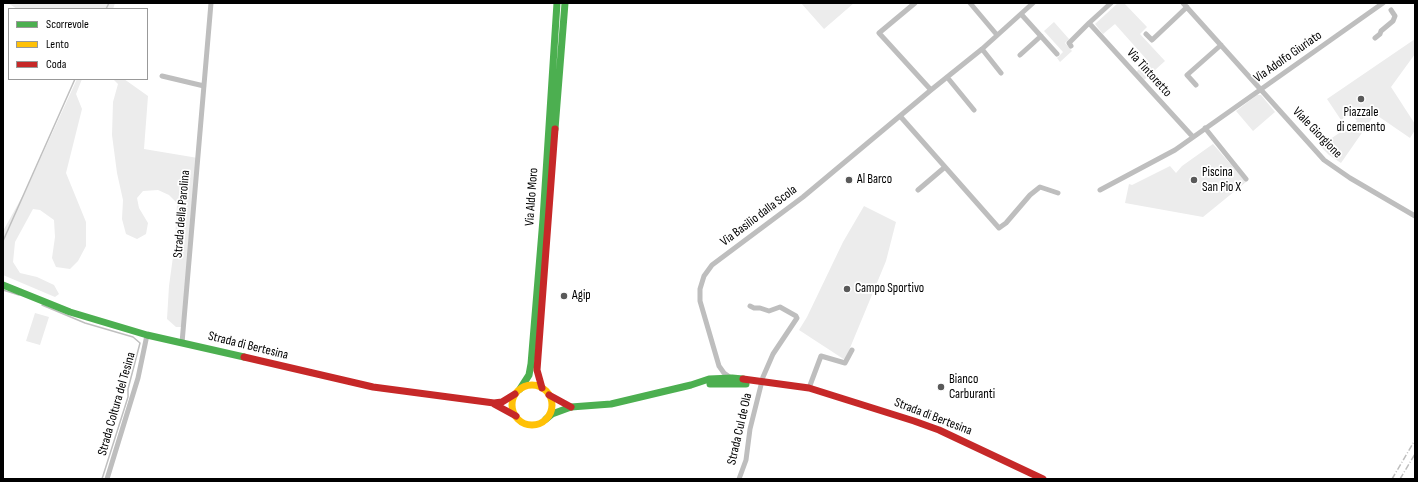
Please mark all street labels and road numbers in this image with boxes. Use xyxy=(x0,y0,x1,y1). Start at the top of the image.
street label: Via Adolfo Giuriato xyxy=(1251,28,1325,86)
street label: Via Tintoretto xyxy=(1123,46,1175,100)
street label: Viale Giorgione xyxy=(1289,104,1345,162)
street label: Via Aldo Moro xyxy=(522,167,542,227)
street label: Strada della Parolina xyxy=(170,169,194,259)
street label: Via Basilio dalla Scola xyxy=(718,182,800,250)
street label: Strada di Bertesina xyxy=(206,329,290,363)
street label: Strada Coltura del Tesina xyxy=(95,350,139,458)
street label: Strada Cul de Ola xyxy=(724,392,756,466)
street label: Strada di Bertesina xyxy=(892,395,974,439)

